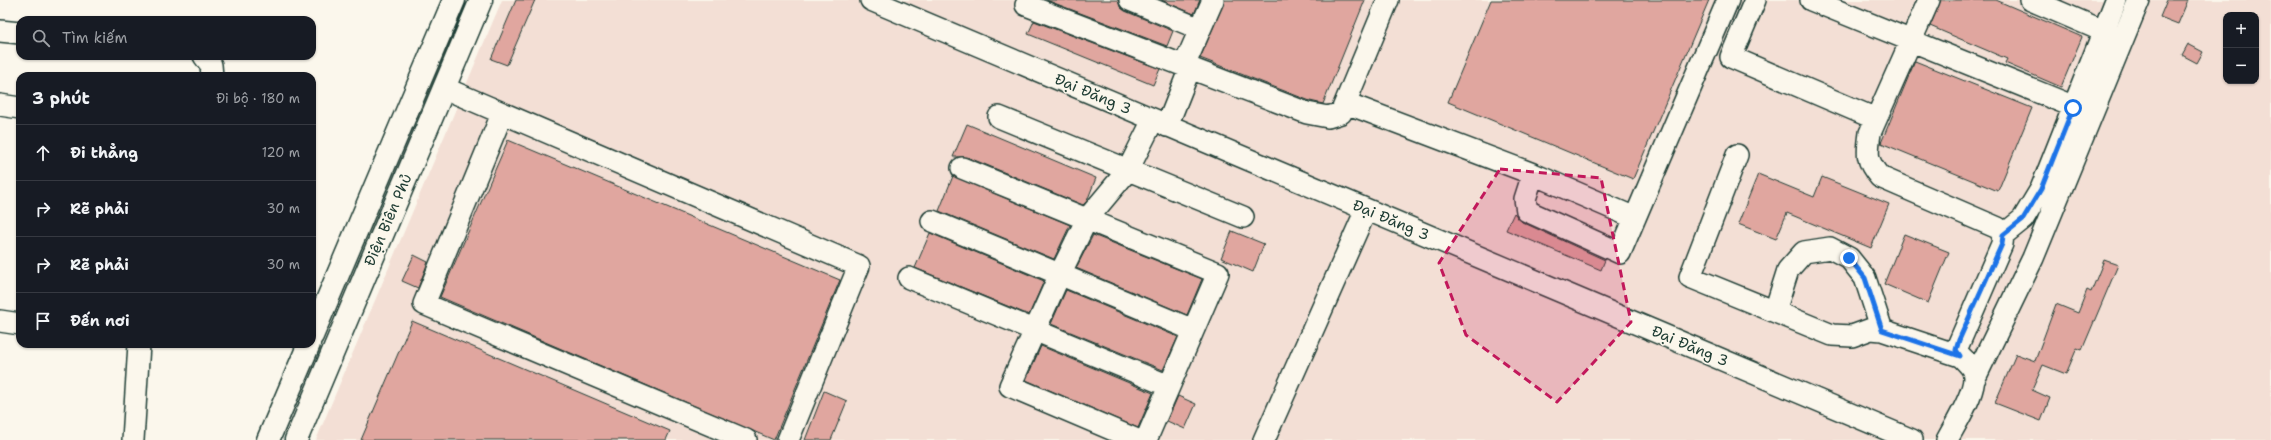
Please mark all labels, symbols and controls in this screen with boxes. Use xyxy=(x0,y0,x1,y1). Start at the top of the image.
map controls xyxy=(2223,12,2259,84)
button: + xyxy=(2223,12,2259,48)
search box xyxy=(16,16,316,60)
icon: search xyxy=(30,27,52,49)
text: Tìm kiếm xyxy=(62,28,127,48)
button: − xyxy=(2223,48,2259,84)
street label: Đại Đăng 3 xyxy=(1052,69,1134,119)
text: 3 phút xyxy=(32,87,90,109)
text: Đi bộ · 180 m xyxy=(216,90,300,107)
route start xyxy=(2064,99,2082,117)
icon: ahead xyxy=(32,142,54,164)
text: Đi thẳng xyxy=(70,143,138,163)
text: 120 m xyxy=(262,144,300,161)
street label: Điện Biên Phủ xyxy=(360,171,416,269)
street label: Đại Đăng 3 xyxy=(1350,195,1432,245)
icon: right xyxy=(32,198,54,220)
text: Rẽ phải xyxy=(70,199,129,219)
text: 30 m xyxy=(266,200,300,217)
route end xyxy=(1840,249,1858,267)
icon: right xyxy=(32,254,54,276)
text: Rẽ phải xyxy=(70,255,129,275)
text: 30 m xyxy=(266,256,300,273)
icon: arrive xyxy=(32,310,54,332)
text: Đến nơi xyxy=(70,311,129,331)
street label: Đại Đăng 3 xyxy=(1649,321,1731,371)

